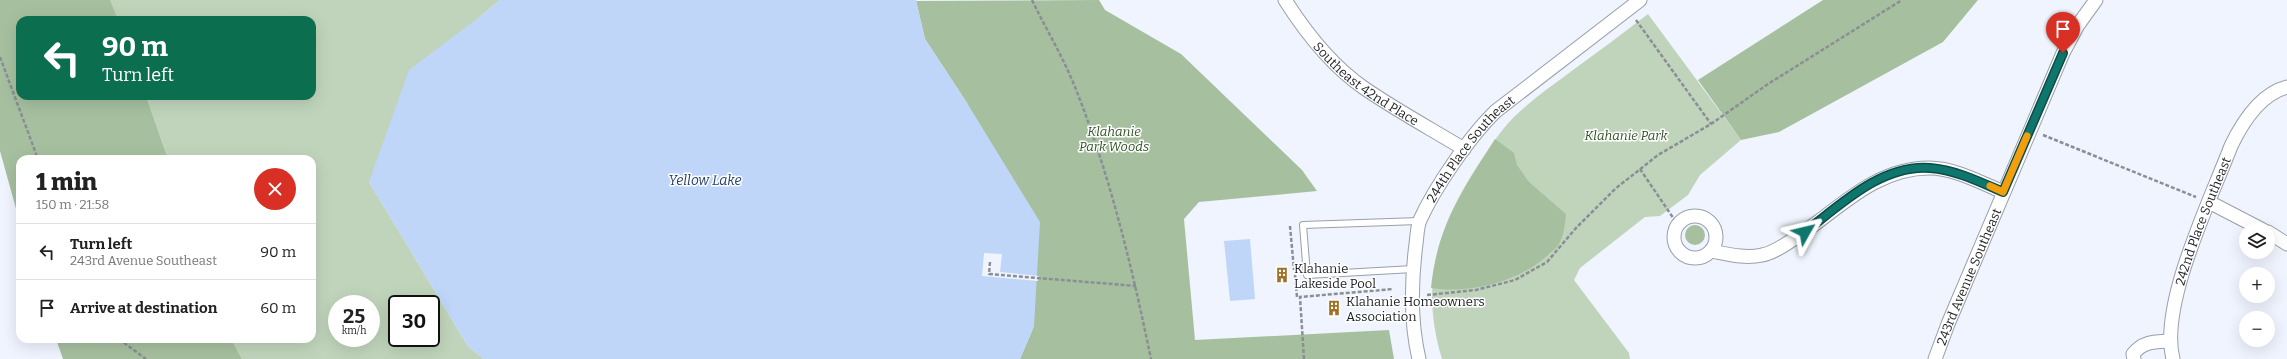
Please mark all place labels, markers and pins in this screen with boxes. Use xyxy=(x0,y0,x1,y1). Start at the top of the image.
pin xyxy=(2046,12,2080,53)
place label: Klahanie Lakeside Pool xyxy=(1294,261,1376,291)
building icon: Klahanie Lakeside Pool xyxy=(1273,266,1291,284)
place label: Klahanie Homeowners Association xyxy=(1346,294,1485,324)
building icon: Klahanie Homeowners Association xyxy=(1325,299,1343,317)

